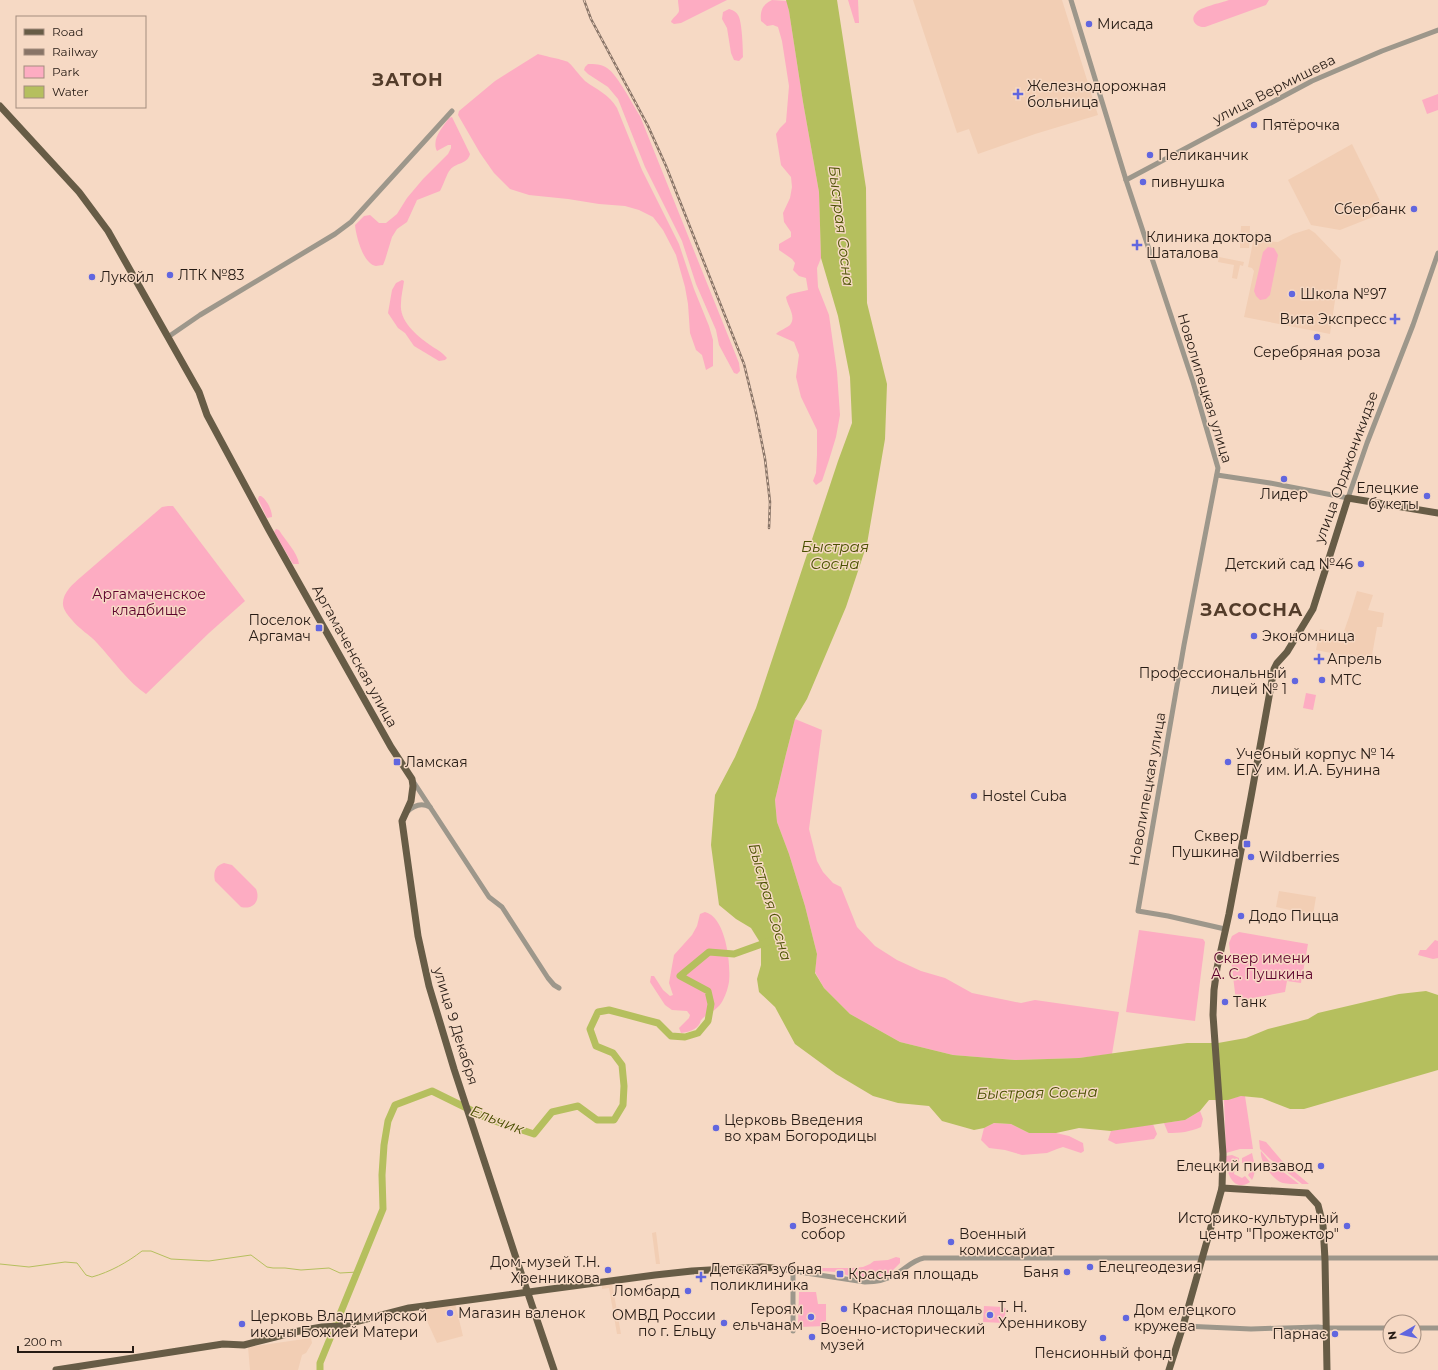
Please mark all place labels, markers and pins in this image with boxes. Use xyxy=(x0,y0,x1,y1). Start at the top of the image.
place label: Мисада xyxy=(1097,15,1153,33)
marker: Мисада xyxy=(1084,19,1094,29)
place label: Железнодорожная больница xyxy=(1027,77,1166,111)
marker: Железнодорожная больница xyxy=(1012,88,1024,100)
place label: Пятёрочка xyxy=(1262,116,1340,134)
marker: Пятёрочка xyxy=(1249,120,1259,130)
place label: Пеликанчик xyxy=(1158,146,1248,164)
marker: Пеликанчик xyxy=(1145,150,1155,160)
place label: пивнушка xyxy=(1151,173,1225,191)
marker: пивнушка xyxy=(1138,177,1148,187)
place label: Сбербанк xyxy=(1334,200,1406,218)
marker: Сбербанк xyxy=(1409,204,1419,214)
place label: Клиника доктора Шаталова xyxy=(1146,228,1272,262)
marker: Клиника доктора Шаталова xyxy=(1131,239,1143,251)
place label: ЛТК №83 xyxy=(178,266,244,284)
place label: Лукойл xyxy=(100,268,154,286)
marker: ЛТК №83 xyxy=(165,270,175,280)
marker: Лукойл xyxy=(87,272,97,282)
place label: Школа №97 xyxy=(1300,285,1387,303)
marker: Школа №97 xyxy=(1287,289,1297,299)
place label: Вита Экспресс xyxy=(1279,310,1387,328)
marker: Вита Экспресс xyxy=(1390,314,1400,324)
marker: Серебряная роза xyxy=(1312,332,1322,342)
place label: Серебряная роза xyxy=(1253,343,1381,361)
marker: Лидер xyxy=(1279,474,1289,484)
place label: Елецкие букеты xyxy=(1356,479,1419,513)
place label: Лидер xyxy=(1260,485,1308,503)
marker: Елецкие букеты xyxy=(1422,491,1432,501)
place label: Детский сад №46 xyxy=(1225,555,1353,573)
marker: Детский сад №46 xyxy=(1356,559,1366,569)
place label: Поселок Аргамач xyxy=(248,611,311,645)
marker: Поселок Аргамач xyxy=(314,623,324,633)
place label: Экономница xyxy=(1262,627,1355,645)
marker: Экономница xyxy=(1249,631,1259,641)
place label: Апрель xyxy=(1327,650,1382,668)
marker: Апрель xyxy=(1314,654,1324,664)
place label: Профессиональный лицей № 1 xyxy=(1139,664,1287,698)
place label: МТС xyxy=(1330,671,1362,689)
marker: МТС xyxy=(1317,675,1327,685)
marker: Профессиональный лицей № 1 xyxy=(1290,676,1300,686)
place label: Учебный корпус № 14 ЕГУ им. И.А. Бунина xyxy=(1236,745,1396,779)
place label: Ламская xyxy=(405,753,468,771)
marker: Ламская xyxy=(392,757,402,767)
marker: Учебный корпус № 14 ЕГУ им. И.А. Бунина xyxy=(1223,757,1233,767)
place label: Hostel Cuba xyxy=(982,787,1067,805)
marker: Hostel Cuba xyxy=(969,791,979,801)
place label: Сквер Пушкина xyxy=(1171,827,1239,861)
marker: Сквер Пушкина xyxy=(1242,839,1252,849)
place label: Wildberries xyxy=(1259,848,1340,866)
marker: Wildberries xyxy=(1246,852,1256,862)
place label: Додо Пицца xyxy=(1249,907,1339,925)
marker: Додо Пицца xyxy=(1236,911,1246,921)
place label: Танк xyxy=(1233,993,1267,1011)
marker: Танк xyxy=(1220,997,1230,1007)
place label: Церковь Введения во храм Богородицы xyxy=(724,1111,877,1145)
marker: Церковь Введения во храм Богородицы xyxy=(711,1123,721,1133)
place label: Елецкий пивзавод xyxy=(1176,1157,1313,1175)
marker: Елецкий пивзавод xyxy=(1316,1161,1326,1171)
place label: Вознесенский собор xyxy=(801,1209,907,1243)
place label: Историко-культурный центр "Прожектор" xyxy=(1178,1209,1339,1243)
marker: Вознесенский собор xyxy=(788,1221,798,1231)
marker: Историко-культурный центр "Прожектор" xyxy=(1342,1221,1352,1231)
place label: Военный комиссариат xyxy=(959,1225,1055,1259)
marker: Военный комиссариат xyxy=(946,1237,956,1247)
place label: Дом-музей Т.Н. Хренникова xyxy=(490,1253,600,1287)
place label: Елецгеодезия xyxy=(1098,1258,1202,1276)
place label: Детская зубная поликлиника xyxy=(710,1260,822,1294)
marker: Елецгеодезия xyxy=(1085,1262,1095,1272)
place label: Баня xyxy=(1023,1263,1059,1281)
marker: Дом-музей Т.Н. Хренникова xyxy=(603,1265,613,1275)
place label: Красная площадь xyxy=(848,1265,979,1283)
marker: Баня xyxy=(1062,1267,1072,1277)
marker: Красная площадь xyxy=(835,1269,845,1279)
marker: Детская зубная поликлиника xyxy=(695,1271,707,1283)
place label: Ломбард xyxy=(613,1282,680,1300)
marker: Ломбард xyxy=(683,1286,693,1296)
place label: Т. Н. Хренникову xyxy=(998,1298,1087,1332)
place label: Героям ельчанам xyxy=(733,1300,803,1334)
place label: Красная площаль xyxy=(852,1300,982,1318)
place label: Дом елецкого кружева xyxy=(1134,1301,1236,1335)
place label: Магазин валенок xyxy=(458,1304,585,1322)
marker: Красная площаль xyxy=(839,1304,849,1314)
place label: ОМВД России по г. Ельцу xyxy=(612,1306,716,1340)
place label: Церковь Владимирской иконы Божией Матери xyxy=(250,1307,427,1341)
marker: Магазин валенок xyxy=(445,1308,455,1318)
marker: Т. Н. Хренникову xyxy=(985,1310,995,1320)
marker: Героям ельчанам xyxy=(806,1312,816,1322)
marker: Дом елецкого кружева xyxy=(1121,1313,1131,1323)
marker: ОМВД России по г. Ельцу xyxy=(719,1318,729,1328)
marker: Церковь Владимирской иконы Божией Матери xyxy=(237,1319,247,1329)
place label: Военно-исторический музей xyxy=(820,1320,985,1354)
place label: Парнас xyxy=(1272,1325,1327,1343)
marker: Парнас xyxy=(1330,1329,1340,1339)
marker: Военно-исторический музей xyxy=(807,1332,817,1342)
marker: Пенсионный фонд xyxy=(1098,1333,1108,1343)
place label: Пенсионный фонд xyxy=(1034,1344,1172,1362)

